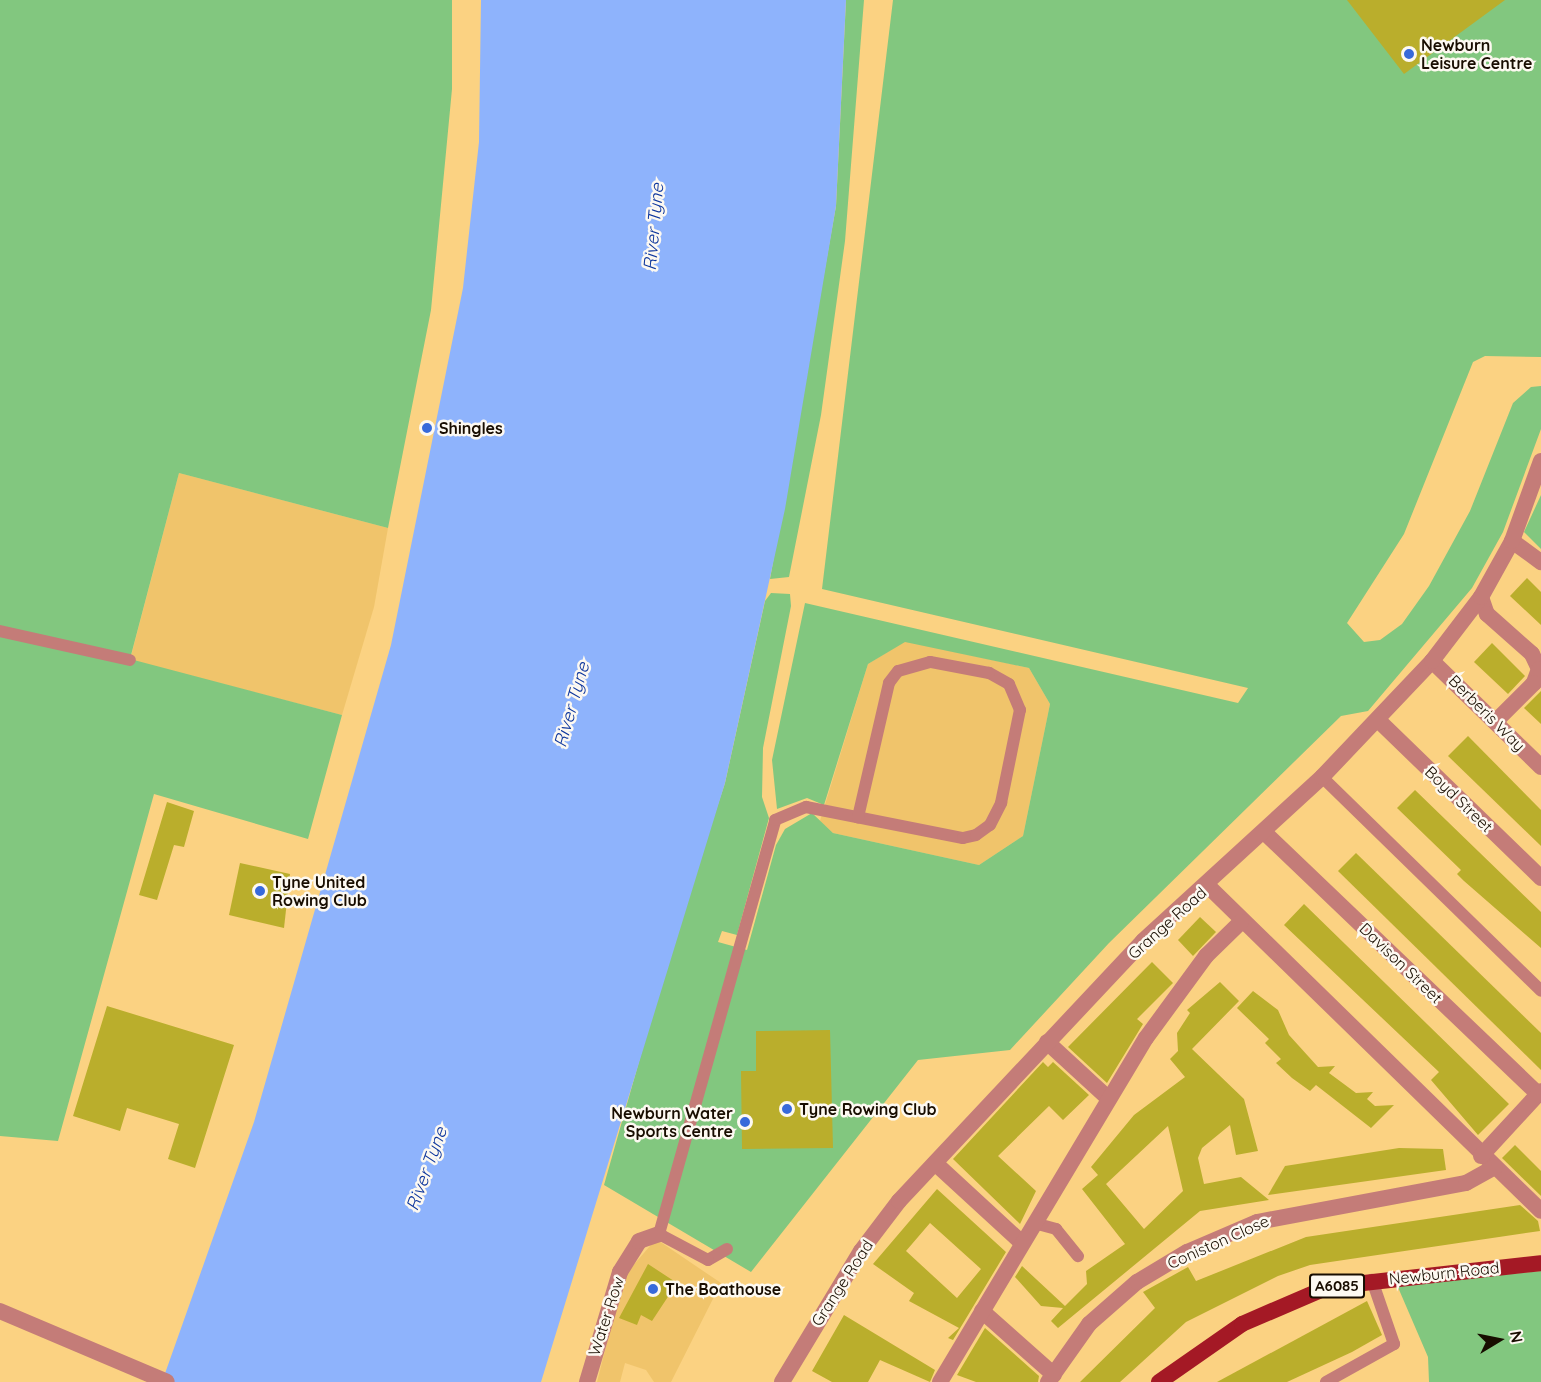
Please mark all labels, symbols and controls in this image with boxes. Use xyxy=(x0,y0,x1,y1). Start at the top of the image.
place label: Newburn Leisure Centre xyxy=(1421,35,1532,73)
marker: Newburn Leisure Centre xyxy=(1402,47,1416,61)
water label: River Tyne xyxy=(639,183,669,271)
place label: Shingles xyxy=(439,418,503,438)
marker: Shingles xyxy=(420,421,434,435)
water label: River Tyne xyxy=(550,660,594,750)
street label: Berberis Way xyxy=(1445,671,1529,755)
street label: Boyd Street xyxy=(1421,762,1497,836)
place label: Tyne United Rowing Club xyxy=(272,872,367,910)
street label: Grange Road xyxy=(1124,883,1210,963)
marker: Tyne United Rowing Club xyxy=(253,884,267,898)
street label: Davison Street xyxy=(1356,919,1446,1007)
place label: Tyne Rowing Club xyxy=(799,1099,937,1119)
marker: Tyne Rowing Club xyxy=(780,1102,794,1116)
place label: Newburn Water Sports Centre xyxy=(611,1103,733,1141)
marker: Newburn Water Sports Centre xyxy=(738,1115,752,1129)
water label: River Tyne xyxy=(402,1124,452,1214)
street label: Coniston Close xyxy=(1164,1211,1272,1273)
street label: Grange Road xyxy=(807,1236,877,1330)
street label: Newburn Road xyxy=(1388,1258,1500,1288)
street label: Water Row xyxy=(584,1274,628,1358)
road number: A6085 xyxy=(1308,1274,1366,1298)
place label: The Boathouse xyxy=(665,1279,781,1299)
marker: The Boathouse xyxy=(646,1282,660,1296)
north arrow xyxy=(1469,1310,1529,1370)
text: N xyxy=(1506,1329,1528,1344)

